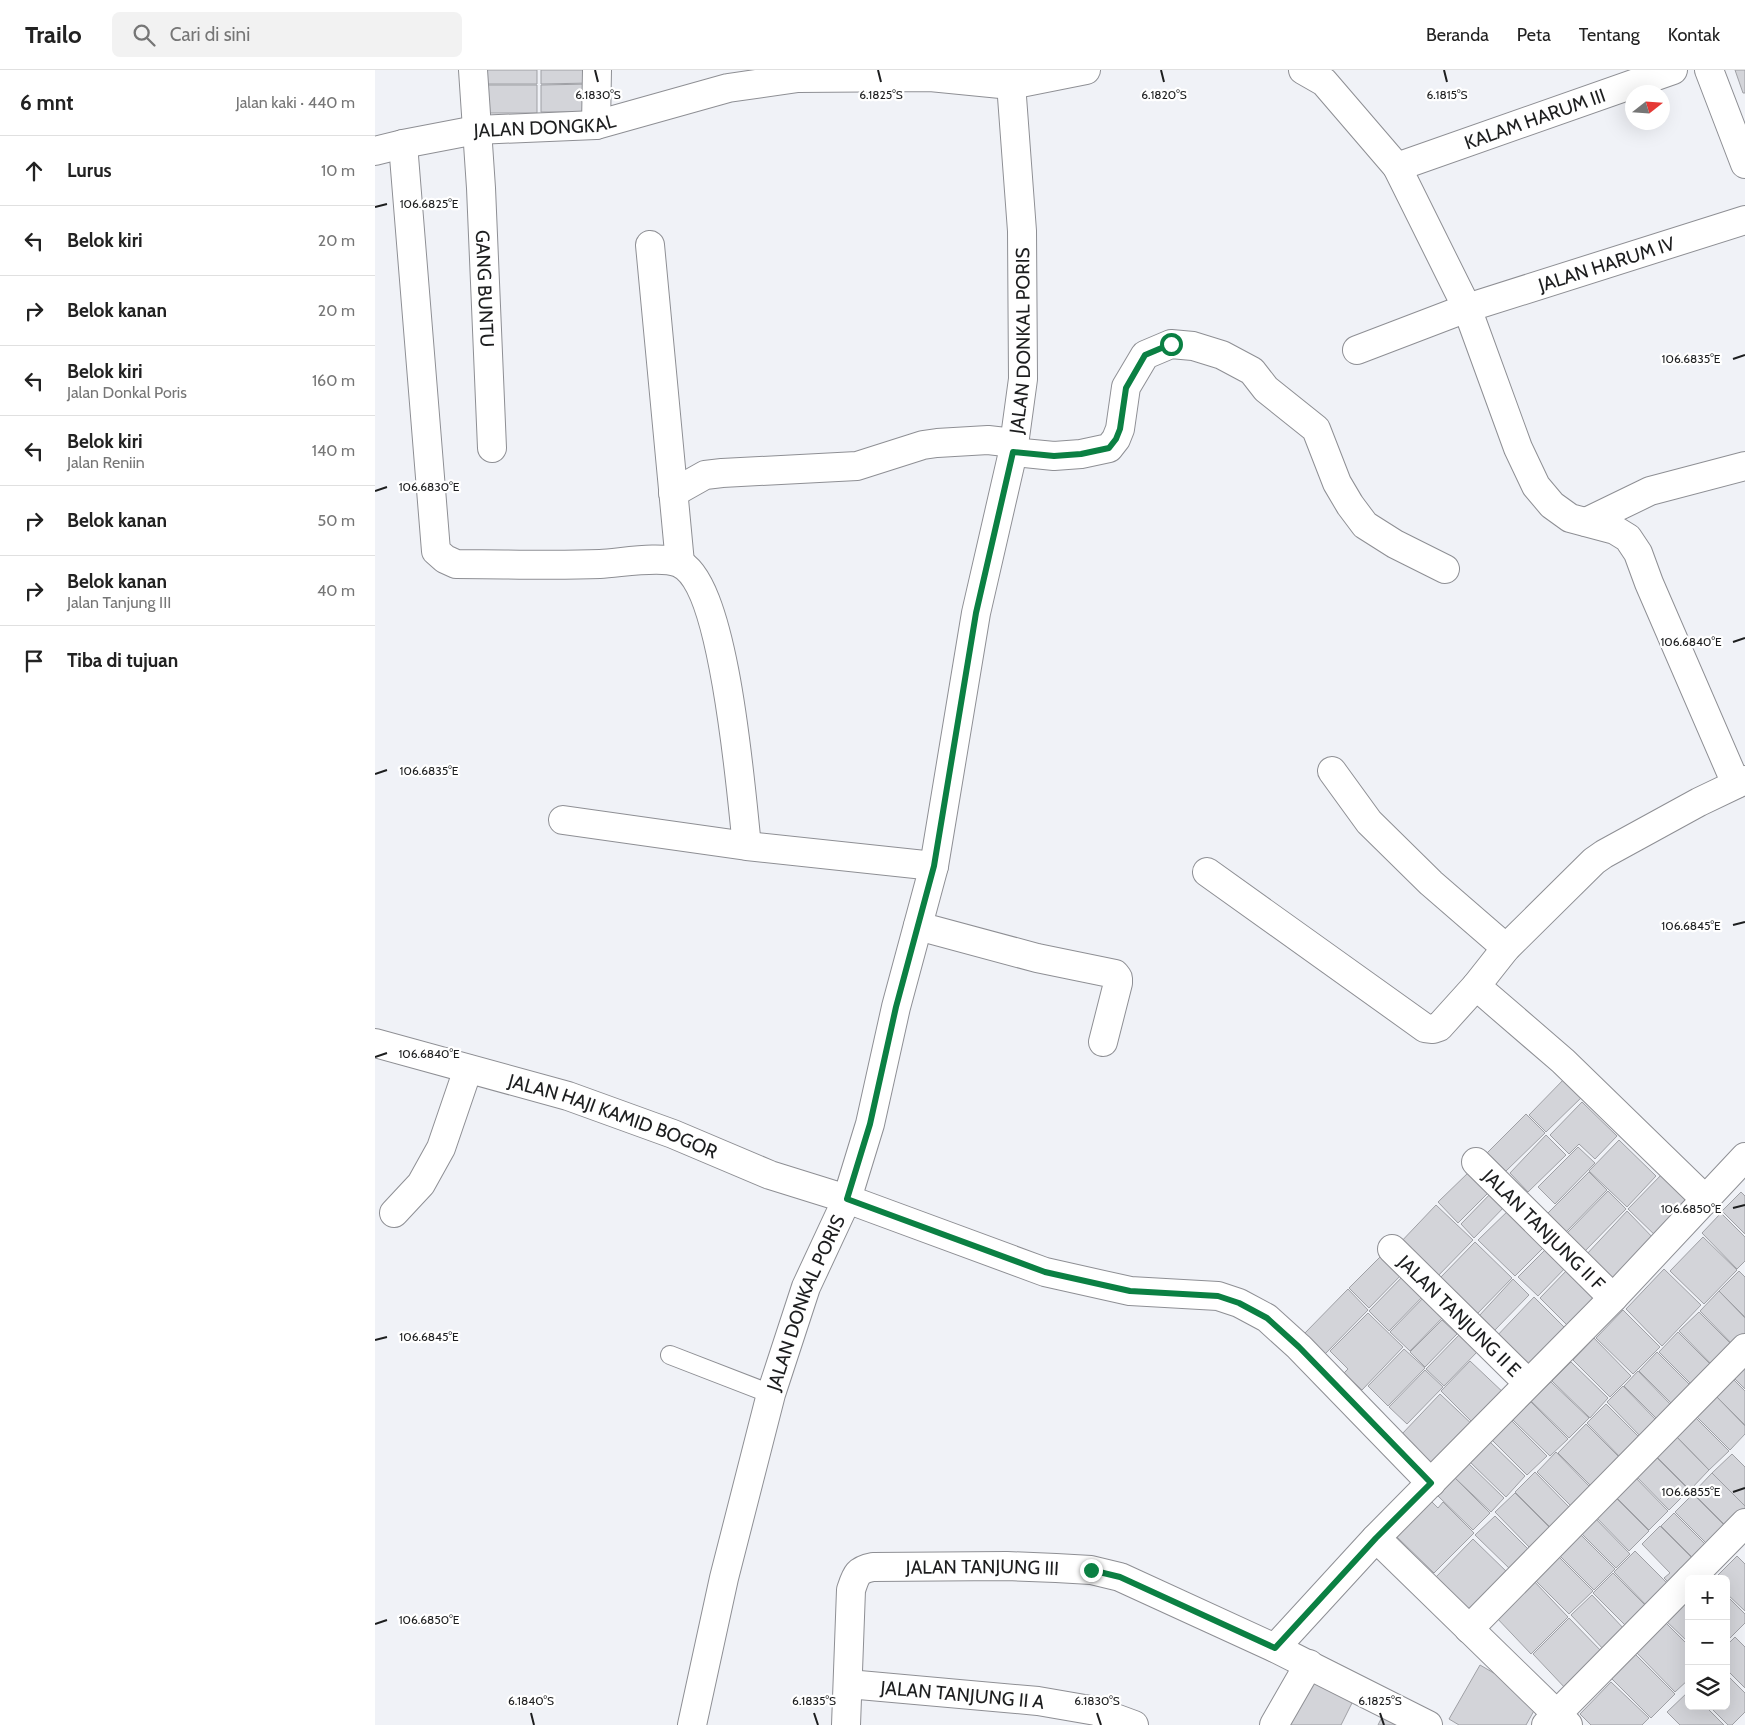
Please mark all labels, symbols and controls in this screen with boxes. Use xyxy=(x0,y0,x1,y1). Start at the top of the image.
search box xyxy=(112,12,462,57)
text: Trailo xyxy=(25,20,82,49)
icon: search xyxy=(130,21,158,49)
text: Cari di sini xyxy=(170,23,250,46)
text: Beranda xyxy=(1426,24,1489,46)
text: Peta xyxy=(1517,24,1551,46)
text: Tentang xyxy=(1579,24,1640,46)
text: Kontak xyxy=(1668,24,1720,46)
street label: KALAM HARUM III xyxy=(1461,83,1608,154)
north arrow xyxy=(1625,85,1670,130)
text: 6.1830°S xyxy=(575,87,621,102)
text: 6.1825°S xyxy=(859,87,903,102)
text: 6.1820°S xyxy=(1141,87,1187,102)
text: 6.1815°S xyxy=(1426,87,1468,102)
text: 6 mnt xyxy=(20,90,73,115)
text: Jalan kaki · 440 m xyxy=(236,93,355,112)
street label: JALAN DONGKAL xyxy=(472,108,619,142)
icon: ahead xyxy=(20,157,48,185)
text: Lurus xyxy=(67,159,112,182)
text: 10 m xyxy=(321,161,355,180)
text: 106.6825°E xyxy=(400,196,459,211)
icon: left xyxy=(20,227,48,255)
text: Belok kiri xyxy=(67,229,143,252)
street label: GANG BUNTU xyxy=(471,230,499,348)
text: 20 m xyxy=(318,231,355,250)
street label: JALAN HARUM IV xyxy=(1534,231,1678,297)
street label: JALAN DONKAL PORIS xyxy=(1004,247,1034,436)
icon: right xyxy=(20,297,48,325)
text: Belok kanan xyxy=(67,299,167,322)
text: 20 m xyxy=(318,301,355,320)
route start xyxy=(1160,333,1183,356)
text: 106.6835°E xyxy=(1662,351,1721,366)
text: Belok kiri xyxy=(67,360,143,383)
icon: left xyxy=(20,367,48,395)
text: 160 m xyxy=(312,371,355,390)
text: Jalan Donkal Poris xyxy=(67,383,187,402)
text: Belok kiri xyxy=(67,430,143,453)
icon: left xyxy=(20,437,48,465)
text: 140 m xyxy=(312,441,355,460)
text: Jalan Reniin xyxy=(67,453,145,472)
text: 106.6830°E xyxy=(399,479,460,494)
icon: right xyxy=(20,507,48,535)
text: Belok kanan xyxy=(67,509,167,532)
text: 50 m xyxy=(318,511,355,530)
text: Belok kanan xyxy=(67,570,167,593)
icon: right xyxy=(20,577,48,605)
text: 40 m xyxy=(317,581,355,600)
text: Jalan Tanjung III xyxy=(67,593,171,612)
text: 106.6840°E xyxy=(1660,634,1722,649)
icon: arrive xyxy=(20,647,48,675)
text: Tiba di tujuan xyxy=(67,649,178,672)
text: 106.6835°E xyxy=(400,763,459,778)
text: 106.6845°E xyxy=(1661,918,1721,933)
text: 106.6840°E xyxy=(398,1046,460,1061)
street label: JALAN HAJI KAMID BOGOR xyxy=(505,1068,722,1163)
street label: JALAN TANJUNG II F xyxy=(1478,1163,1610,1295)
text: 106.6850°E xyxy=(1661,1201,1722,1216)
street label: JALAN DONKAL PORIS xyxy=(761,1211,850,1394)
street label: JALAN TANJUNG II E xyxy=(1393,1249,1526,1381)
text: 106.6845°E xyxy=(399,1329,459,1344)
text: 106.6855°E xyxy=(1662,1484,1721,1499)
street label: JALAN TANJUNG III xyxy=(905,1554,1060,1580)
route end xyxy=(1080,1559,1103,1582)
map controls xyxy=(1685,1575,1730,1710)
button: + xyxy=(1685,1575,1730,1620)
text: 106.6850°E xyxy=(399,1612,460,1627)
button: − xyxy=(1685,1620,1730,1665)
button: layers xyxy=(1685,1665,1730,1710)
street label: JALAN TANJUNG II A xyxy=(879,1675,1047,1713)
text: 6.1840°S xyxy=(508,1693,554,1708)
text: 6.1835°S xyxy=(792,1693,836,1708)
text: 6.1830°S xyxy=(1074,1693,1120,1708)
text: 6.1825°S xyxy=(1358,1693,1402,1708)

